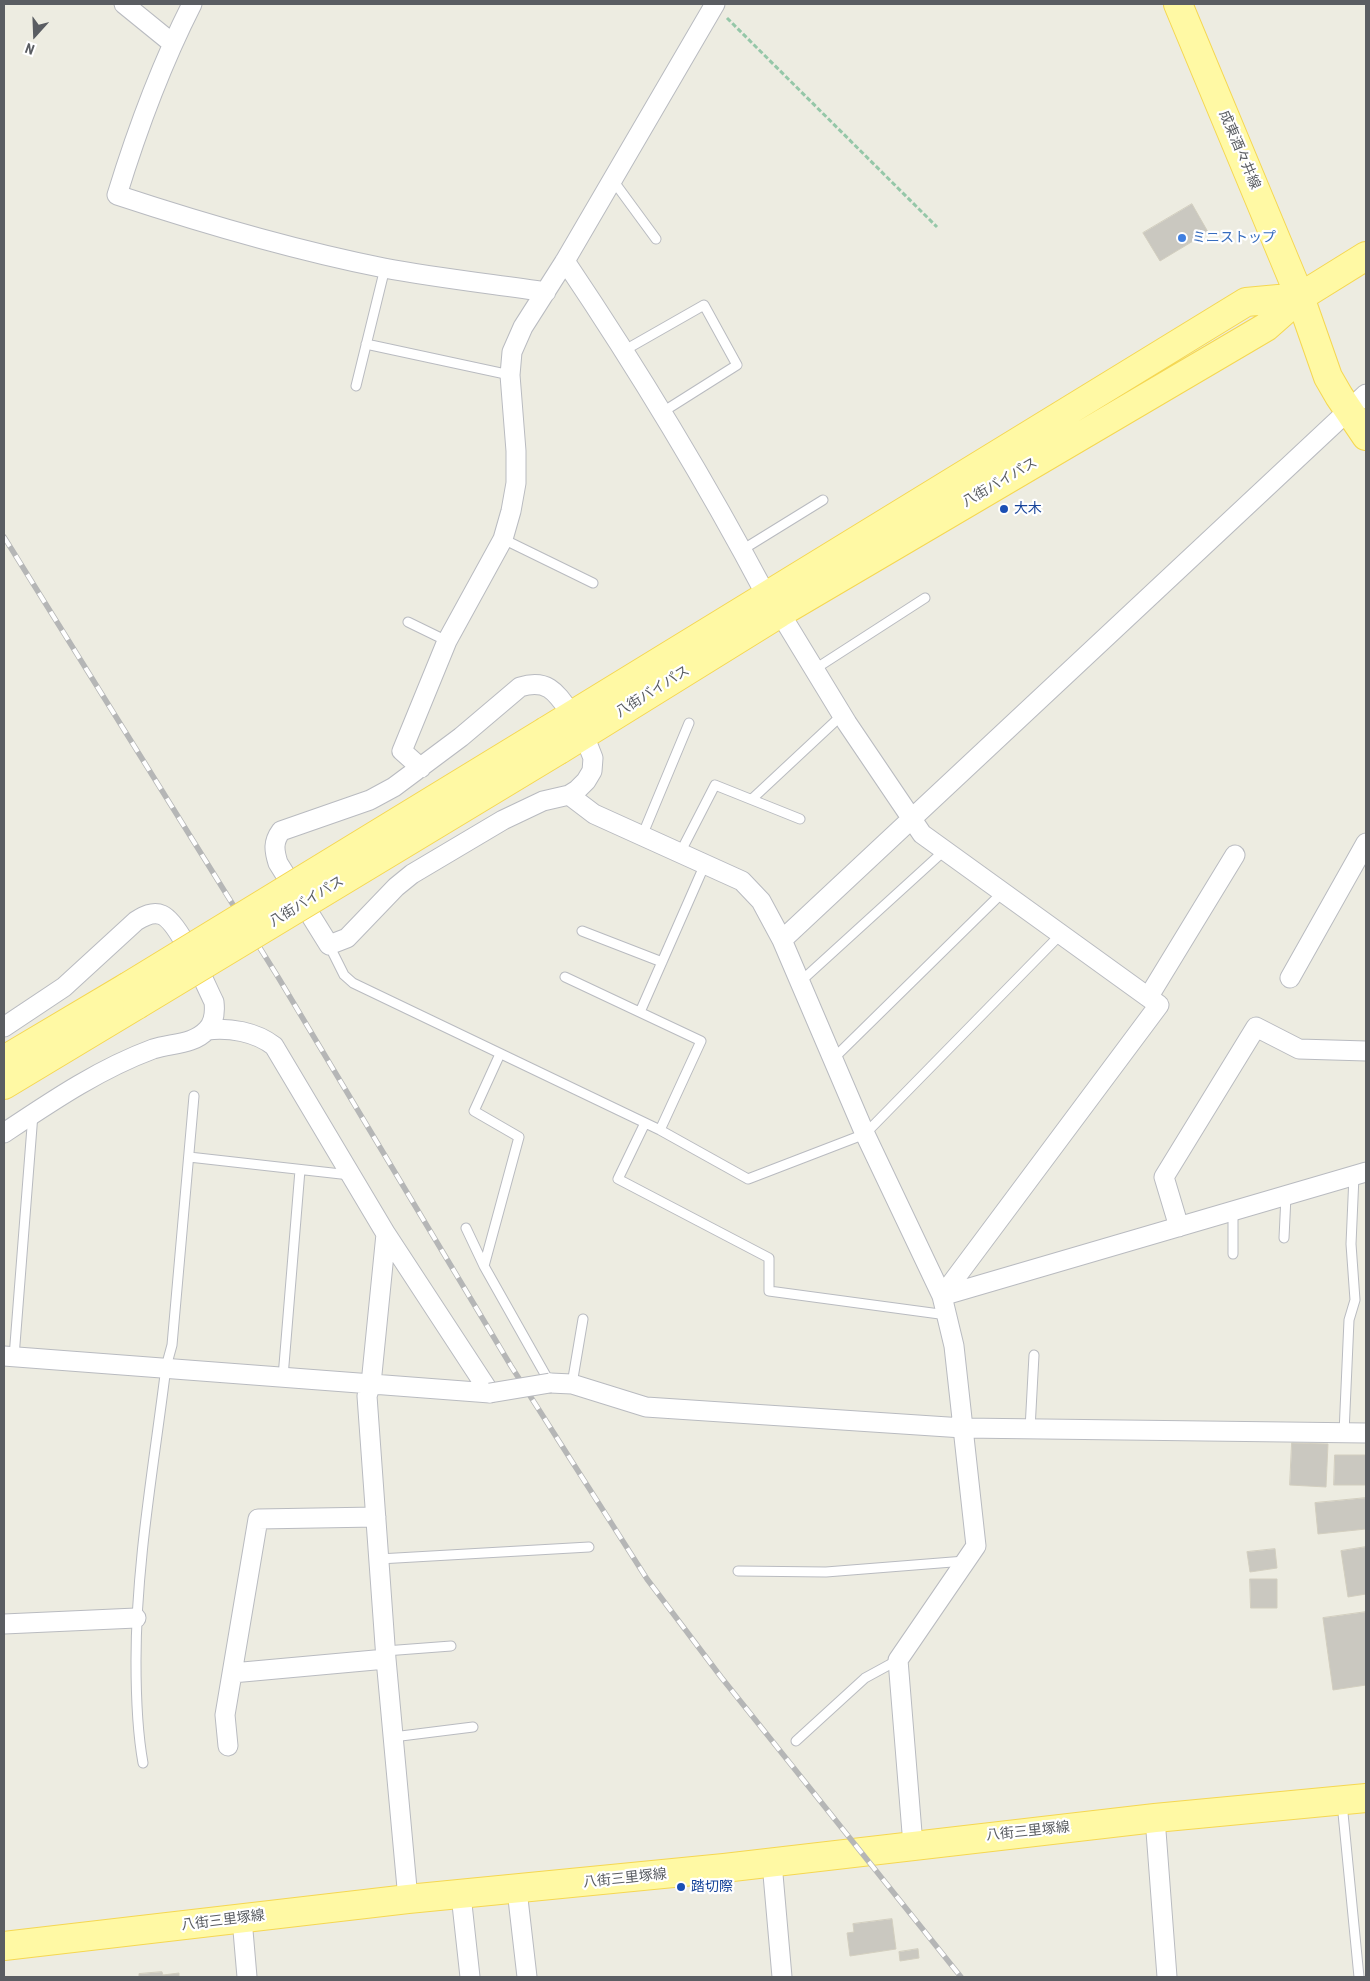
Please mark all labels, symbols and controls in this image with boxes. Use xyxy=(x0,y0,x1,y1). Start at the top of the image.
north arrow xyxy=(10,10,60,60)
text: N xyxy=(23,40,37,58)
street label: 成東酒々井線 xyxy=(1215,108,1263,192)
place label: ミニストップ xyxy=(1192,230,1276,246)
marker: ミニストップ xyxy=(1176,232,1188,244)
street label: 八街バイパス xyxy=(959,455,1041,511)
place label: 大木 xyxy=(1014,501,1042,517)
marker: 大木 xyxy=(998,503,1010,515)
street label: 八街バイパス xyxy=(613,663,693,721)
street label: 八街バイパス xyxy=(267,873,347,931)
street label: 八街三里塚線 xyxy=(985,1819,1071,1845)
street label: 八街三里塚線 xyxy=(582,1866,668,1892)
place label: 踏切際 xyxy=(691,1879,733,1895)
marker: 踏切際 xyxy=(675,1881,687,1893)
street label: 八街三里塚線 xyxy=(180,1908,266,1934)

